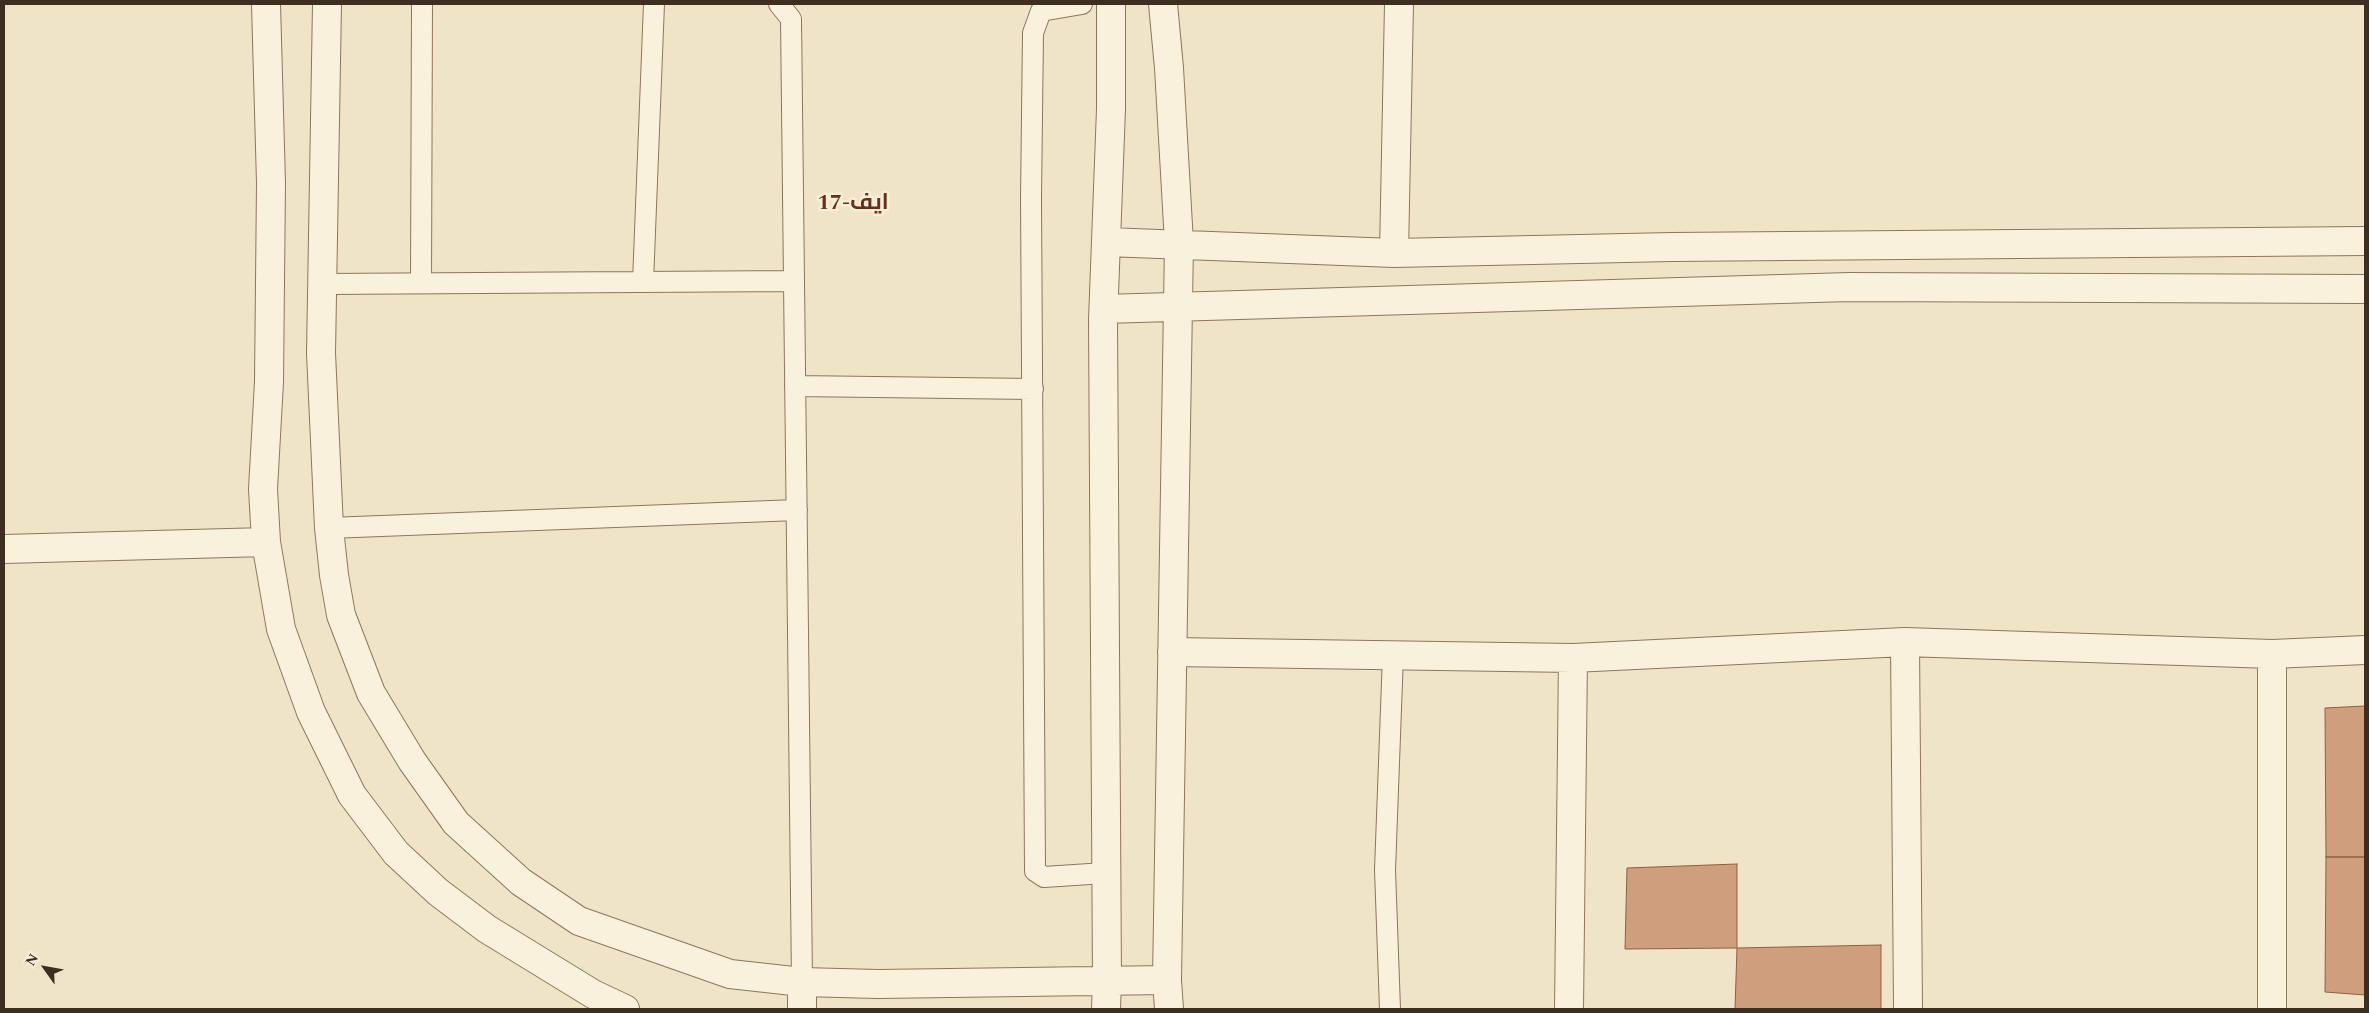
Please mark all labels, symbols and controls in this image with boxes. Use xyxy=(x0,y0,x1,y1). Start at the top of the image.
district label: ایف-17 xyxy=(817,192,889,218)
north arrow xyxy=(20,943,70,993)
text: N xyxy=(20,949,44,970)

